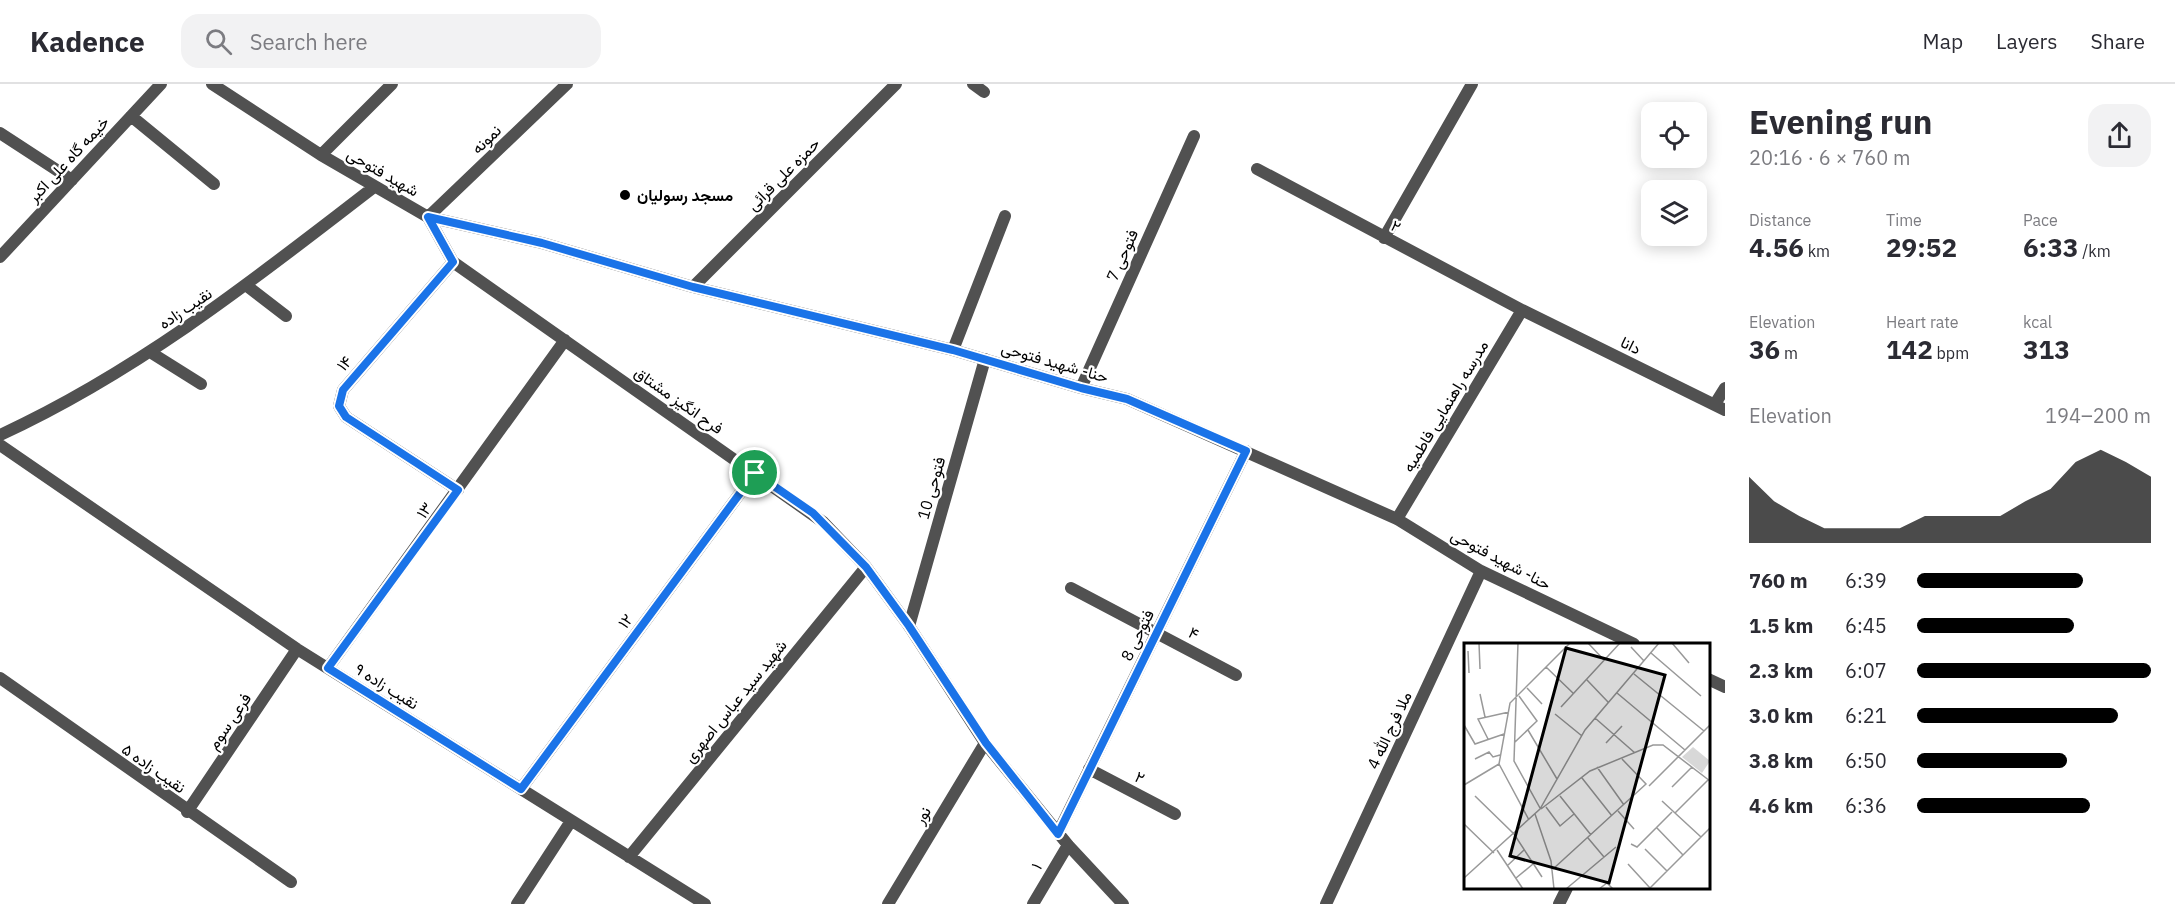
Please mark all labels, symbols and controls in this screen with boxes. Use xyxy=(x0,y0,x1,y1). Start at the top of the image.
search box xyxy=(181,14,601,68)
text: Kadence xyxy=(30,23,145,60)
icon: search xyxy=(202,25,235,58)
text: Search here xyxy=(250,27,368,56)
text: Map xyxy=(1923,27,1963,55)
text: Layers xyxy=(1996,27,2058,55)
text: Share xyxy=(2091,27,2145,55)
text: Evening run xyxy=(1749,100,1933,143)
map controls xyxy=(1641,102,1707,246)
button: locate xyxy=(1641,102,1707,168)
button: share xyxy=(2088,104,2151,167)
street label: خیمه گاه علی اکبر xyxy=(22,112,114,208)
street label: نمونه xyxy=(467,120,506,159)
street label: حمزه علی قرائی xyxy=(742,133,825,215)
street label: شهید فتوحی xyxy=(343,143,423,202)
text: 20:16 · 6 × 760 m xyxy=(1749,144,1910,171)
button: layers xyxy=(1641,180,1707,246)
place label: مسجد رسولیان xyxy=(637,185,734,206)
marker: مسجد رسولیان xyxy=(618,188,632,202)
text: Distance xyxy=(1749,210,1811,230)
text: Time xyxy=(1886,210,1922,230)
text: Pace xyxy=(2023,210,2058,230)
street label: ۲ xyxy=(1388,215,1404,237)
street label: فتوحی 7 xyxy=(1102,226,1143,284)
text: 4.56 xyxy=(1749,230,1804,264)
text: 29:52 xyxy=(1886,230,1957,264)
text: 6:33 xyxy=(2023,230,2078,264)
text: km xyxy=(1804,241,1830,261)
text: /km xyxy=(2078,241,2111,261)
street label: نقیب زاده xyxy=(154,283,216,334)
text: Elevation xyxy=(1749,312,1815,332)
text: Heart rate xyxy=(1886,312,1959,332)
text: kcal xyxy=(2023,312,2052,332)
street label: دانا xyxy=(1618,332,1644,358)
text: 36 xyxy=(1749,332,1780,366)
text: 142 xyxy=(1886,332,1933,366)
text: 313 xyxy=(2023,332,2070,366)
street label: مدرسه راهنمایی فاطمیه xyxy=(1398,336,1493,476)
street label: حنا- شهید فتوحی xyxy=(999,337,1111,388)
text: m xyxy=(1780,343,1798,363)
text: bpm xyxy=(1933,343,1969,363)
street label: ۱۴ xyxy=(332,351,356,375)
street label: فرح انگیز مشتاق xyxy=(629,362,727,440)
text: Elevation xyxy=(1749,402,1832,429)
text: 194–200 m xyxy=(2045,402,2151,429)
pin xyxy=(729,447,780,498)
street label: فتوحی 10 xyxy=(913,454,950,522)
icon: arrive xyxy=(738,456,771,489)
street label: ۱۳ xyxy=(411,498,437,522)
street label: حنا- شهید فتوحی xyxy=(1447,524,1555,595)
text: 760 m xyxy=(1749,567,1808,594)
text: 6:39 xyxy=(1845,567,1887,594)
street label: فتوحی 8 xyxy=(1116,606,1159,664)
street label: ۱۲ xyxy=(613,610,637,632)
text: 1.5 km xyxy=(1749,612,1813,639)
text: 6:45 xyxy=(1845,612,1887,639)
street label: ۴ xyxy=(1185,622,1203,644)
street label: شهید سید عباس اصهری xyxy=(679,635,792,767)
inset map xyxy=(1464,643,1710,889)
text: 2.3 km xyxy=(1749,657,1813,684)
text: 6:07 xyxy=(1845,657,1887,684)
street label: نقیب زاده ۹ xyxy=(351,659,423,714)
street label: 4 ملا فرج الله xyxy=(1362,688,1418,773)
street label: فرعی سوم xyxy=(203,689,256,754)
text: 3.0 km xyxy=(1749,702,1813,729)
text: 6:21 xyxy=(1845,702,1887,729)
street label: نقیب زاده ۵ xyxy=(118,739,190,798)
text: 3.8 km xyxy=(1749,747,1813,774)
text: 6:50 xyxy=(1845,747,1887,774)
street label: ۲ xyxy=(1132,766,1148,788)
text: 4.6 km xyxy=(1749,792,1813,819)
text: 6:36 xyxy=(1845,792,1887,819)
street label: نور xyxy=(908,802,936,829)
street label: ۱ xyxy=(1026,859,1046,873)

